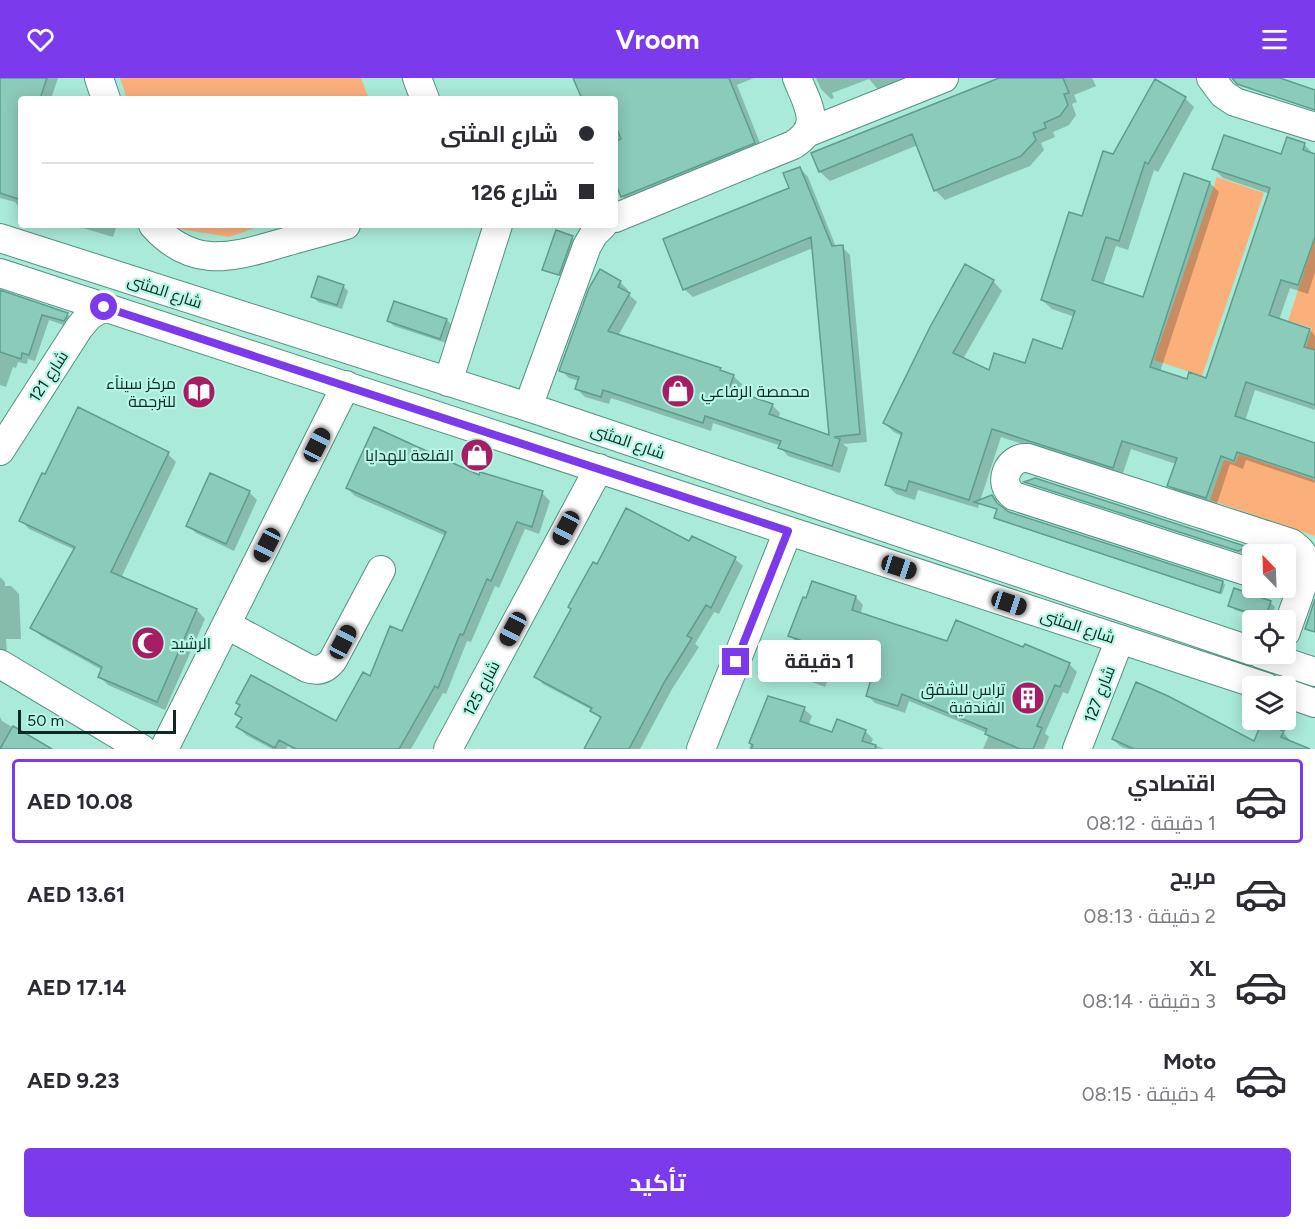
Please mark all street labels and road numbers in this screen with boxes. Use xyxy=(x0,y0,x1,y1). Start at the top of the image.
street label: شارع المثنى xyxy=(125,271,204,314)
street label: شارع 121 xyxy=(25,347,74,406)
street label: شارع المثنى xyxy=(588,420,667,465)
street label: شارع المثنى xyxy=(1038,606,1117,649)
street label: شارع 125 xyxy=(459,657,506,720)
street label: شارع 127 xyxy=(1080,663,1121,726)

